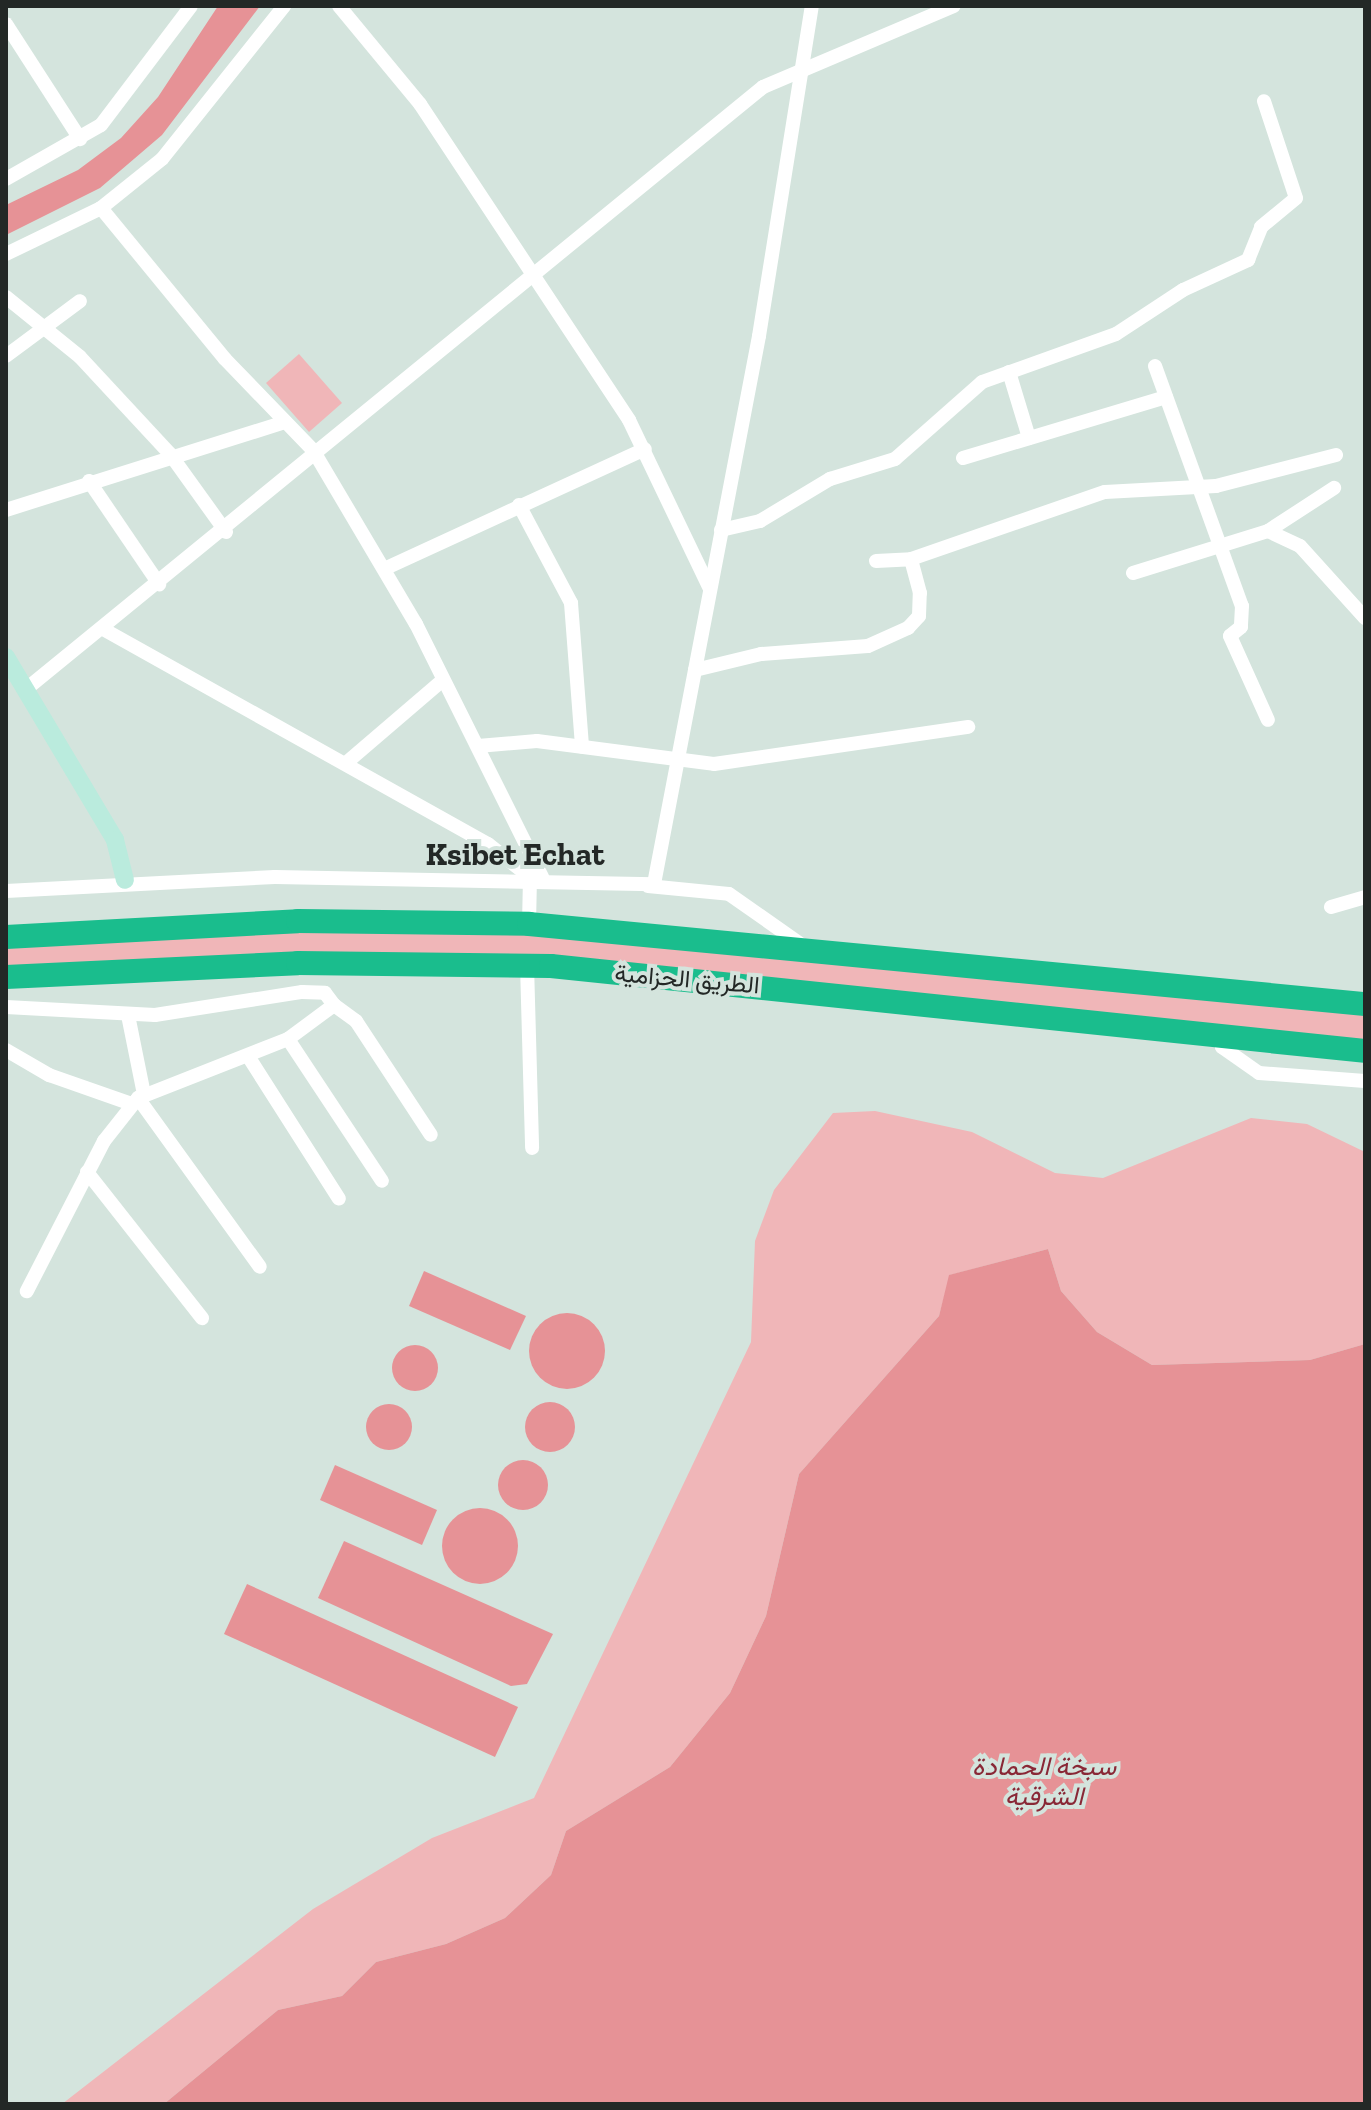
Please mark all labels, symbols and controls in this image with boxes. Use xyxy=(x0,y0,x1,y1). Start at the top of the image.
district label: Ksibet Echat xyxy=(425,835,605,873)
street label: الطريق الحزامية xyxy=(613,958,761,1000)
water label: سبخة الحمادة الشرقية xyxy=(972,1751,1116,1812)

